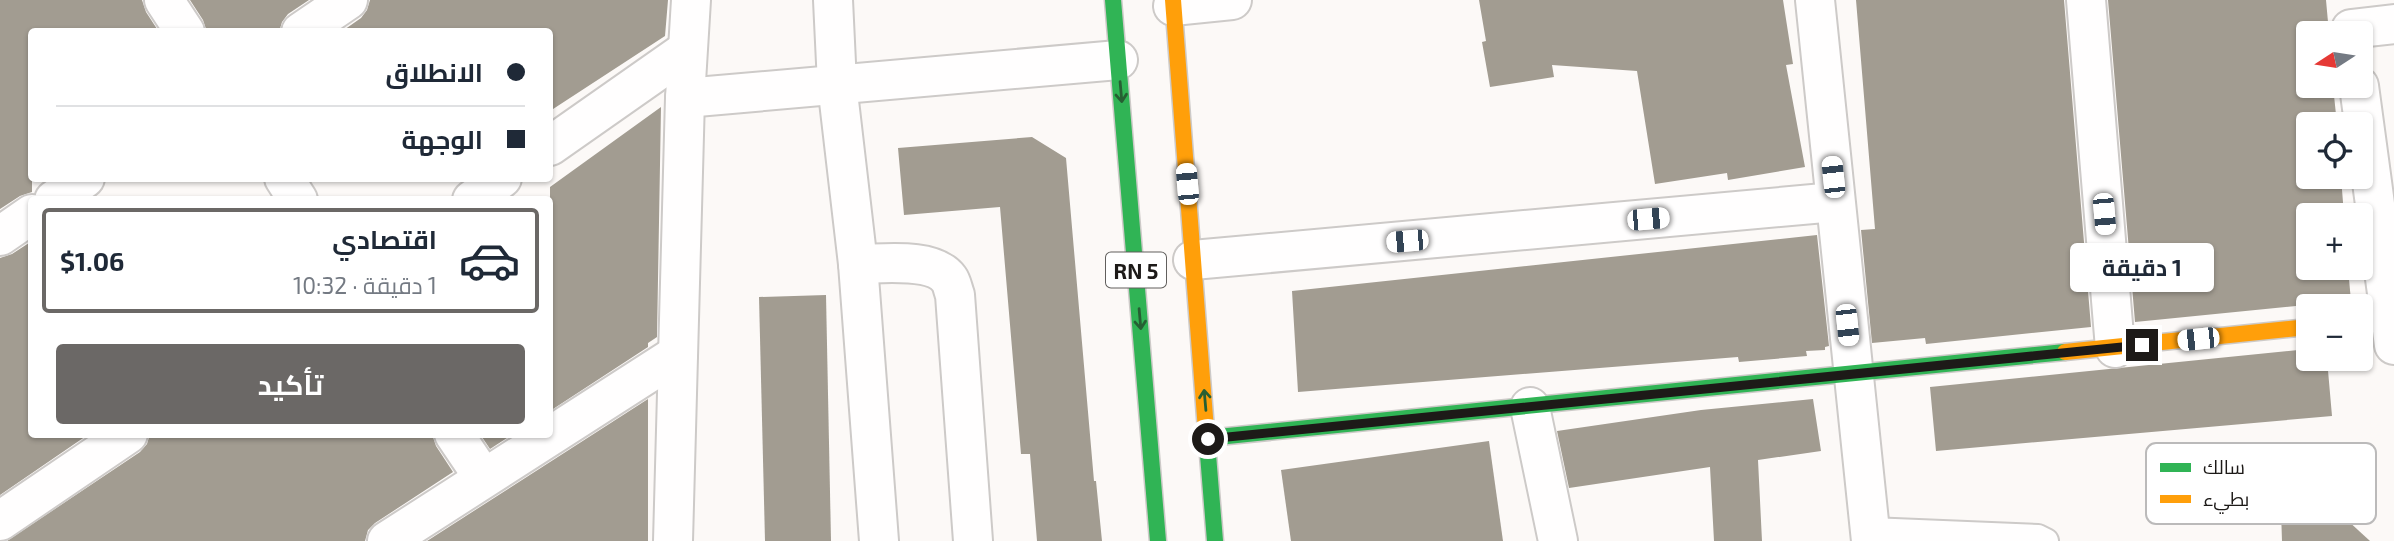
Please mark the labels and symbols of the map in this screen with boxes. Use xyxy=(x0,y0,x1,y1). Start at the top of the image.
north arrow xyxy=(2296,21,2373,98)
one-way arrow xyxy=(1115,81,1128,103)
car xyxy=(1821,155,1846,199)
car xyxy=(1175,162,1200,206)
car xyxy=(2092,192,2117,236)
car xyxy=(1627,207,1670,231)
car xyxy=(1386,229,1429,253)
callout: 1 دقيقة xyxy=(2070,244,2214,292)
road number: RN 5 xyxy=(1106,252,1166,288)
car xyxy=(1835,303,1860,347)
one-way arrow xyxy=(1134,307,1147,330)
car xyxy=(2177,326,2220,352)
route end xyxy=(2126,329,2158,361)
one-way arrow xyxy=(1198,389,1211,411)
route start xyxy=(1192,423,1224,455)
legend xyxy=(2146,443,2376,524)
text: سالك xyxy=(2203,455,2245,478)
text: بطيء xyxy=(2203,487,2249,514)

